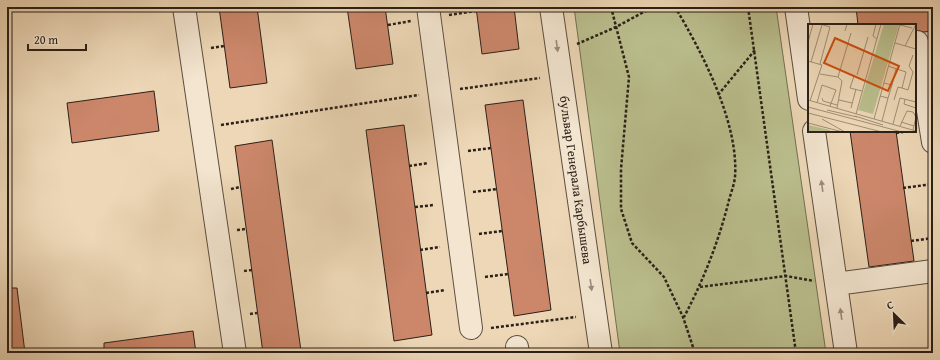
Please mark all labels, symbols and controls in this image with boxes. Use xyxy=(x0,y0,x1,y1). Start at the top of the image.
inset map xyxy=(808,24,916,132)
scale bar xyxy=(28,26,86,52)
text: 20 m xyxy=(34,31,58,48)
one-way arrow xyxy=(554,40,560,52)
street label: бульвар Генерала Карбышева xyxy=(555,95,597,266)
one-way arrow xyxy=(819,180,825,192)
one-way arrow xyxy=(588,279,594,291)
north arrow xyxy=(874,294,914,334)
text: С xyxy=(884,296,896,313)
one-way arrow xyxy=(838,308,844,320)

